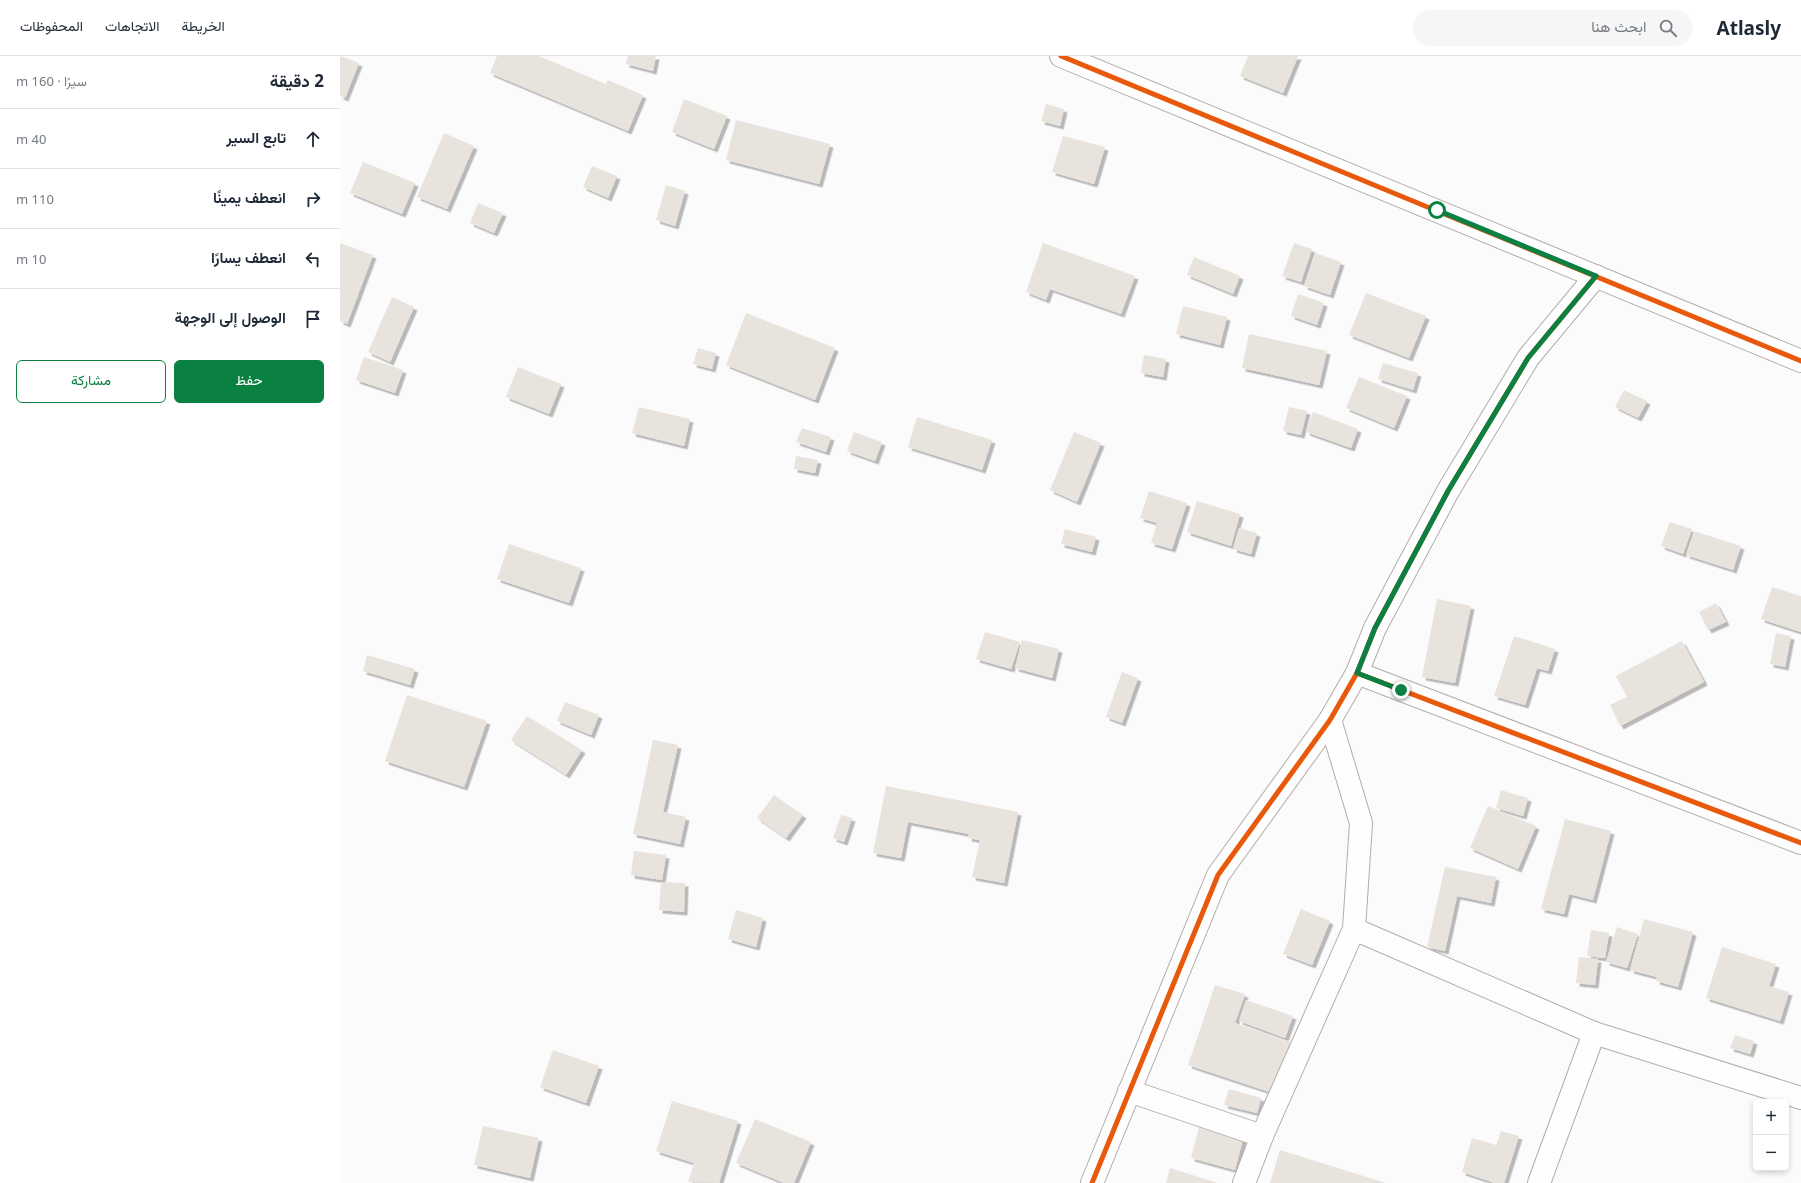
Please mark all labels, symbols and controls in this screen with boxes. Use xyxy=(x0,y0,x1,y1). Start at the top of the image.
search box xyxy=(1413,10,1693,46)
text: Atlasly xyxy=(1717,15,1781,41)
text: المحفوظات xyxy=(20,16,83,35)
text: الاتجاهات xyxy=(105,16,159,35)
text: الخريطة xyxy=(181,16,225,35)
text: ابحث هنا xyxy=(1591,16,1647,36)
icon: search xyxy=(1657,17,1679,39)
text: 2 دقيقة xyxy=(270,69,324,92)
text: سيرًا · 160 m xyxy=(16,72,87,90)
text: تابع السير xyxy=(226,127,286,147)
icon: ahead xyxy=(302,128,324,150)
text: 40 m xyxy=(16,130,46,148)
text: انعطف يمينًا xyxy=(213,187,286,207)
icon: right xyxy=(302,188,324,210)
text: 110 m xyxy=(16,190,54,208)
route start xyxy=(1428,201,1446,219)
text: انعطف يسارًا xyxy=(211,247,286,267)
icon: left xyxy=(302,248,324,270)
text: 10 m xyxy=(16,250,46,268)
text: الوصول إلى الوجهة xyxy=(175,307,286,327)
icon: arrive xyxy=(302,308,324,330)
button: مشاركة xyxy=(16,360,166,403)
button: حفظ xyxy=(174,360,324,403)
route end xyxy=(1392,681,1410,699)
map controls xyxy=(1753,1099,1789,1171)
button: + xyxy=(1753,1099,1789,1135)
button: − xyxy=(1753,1135,1789,1171)

